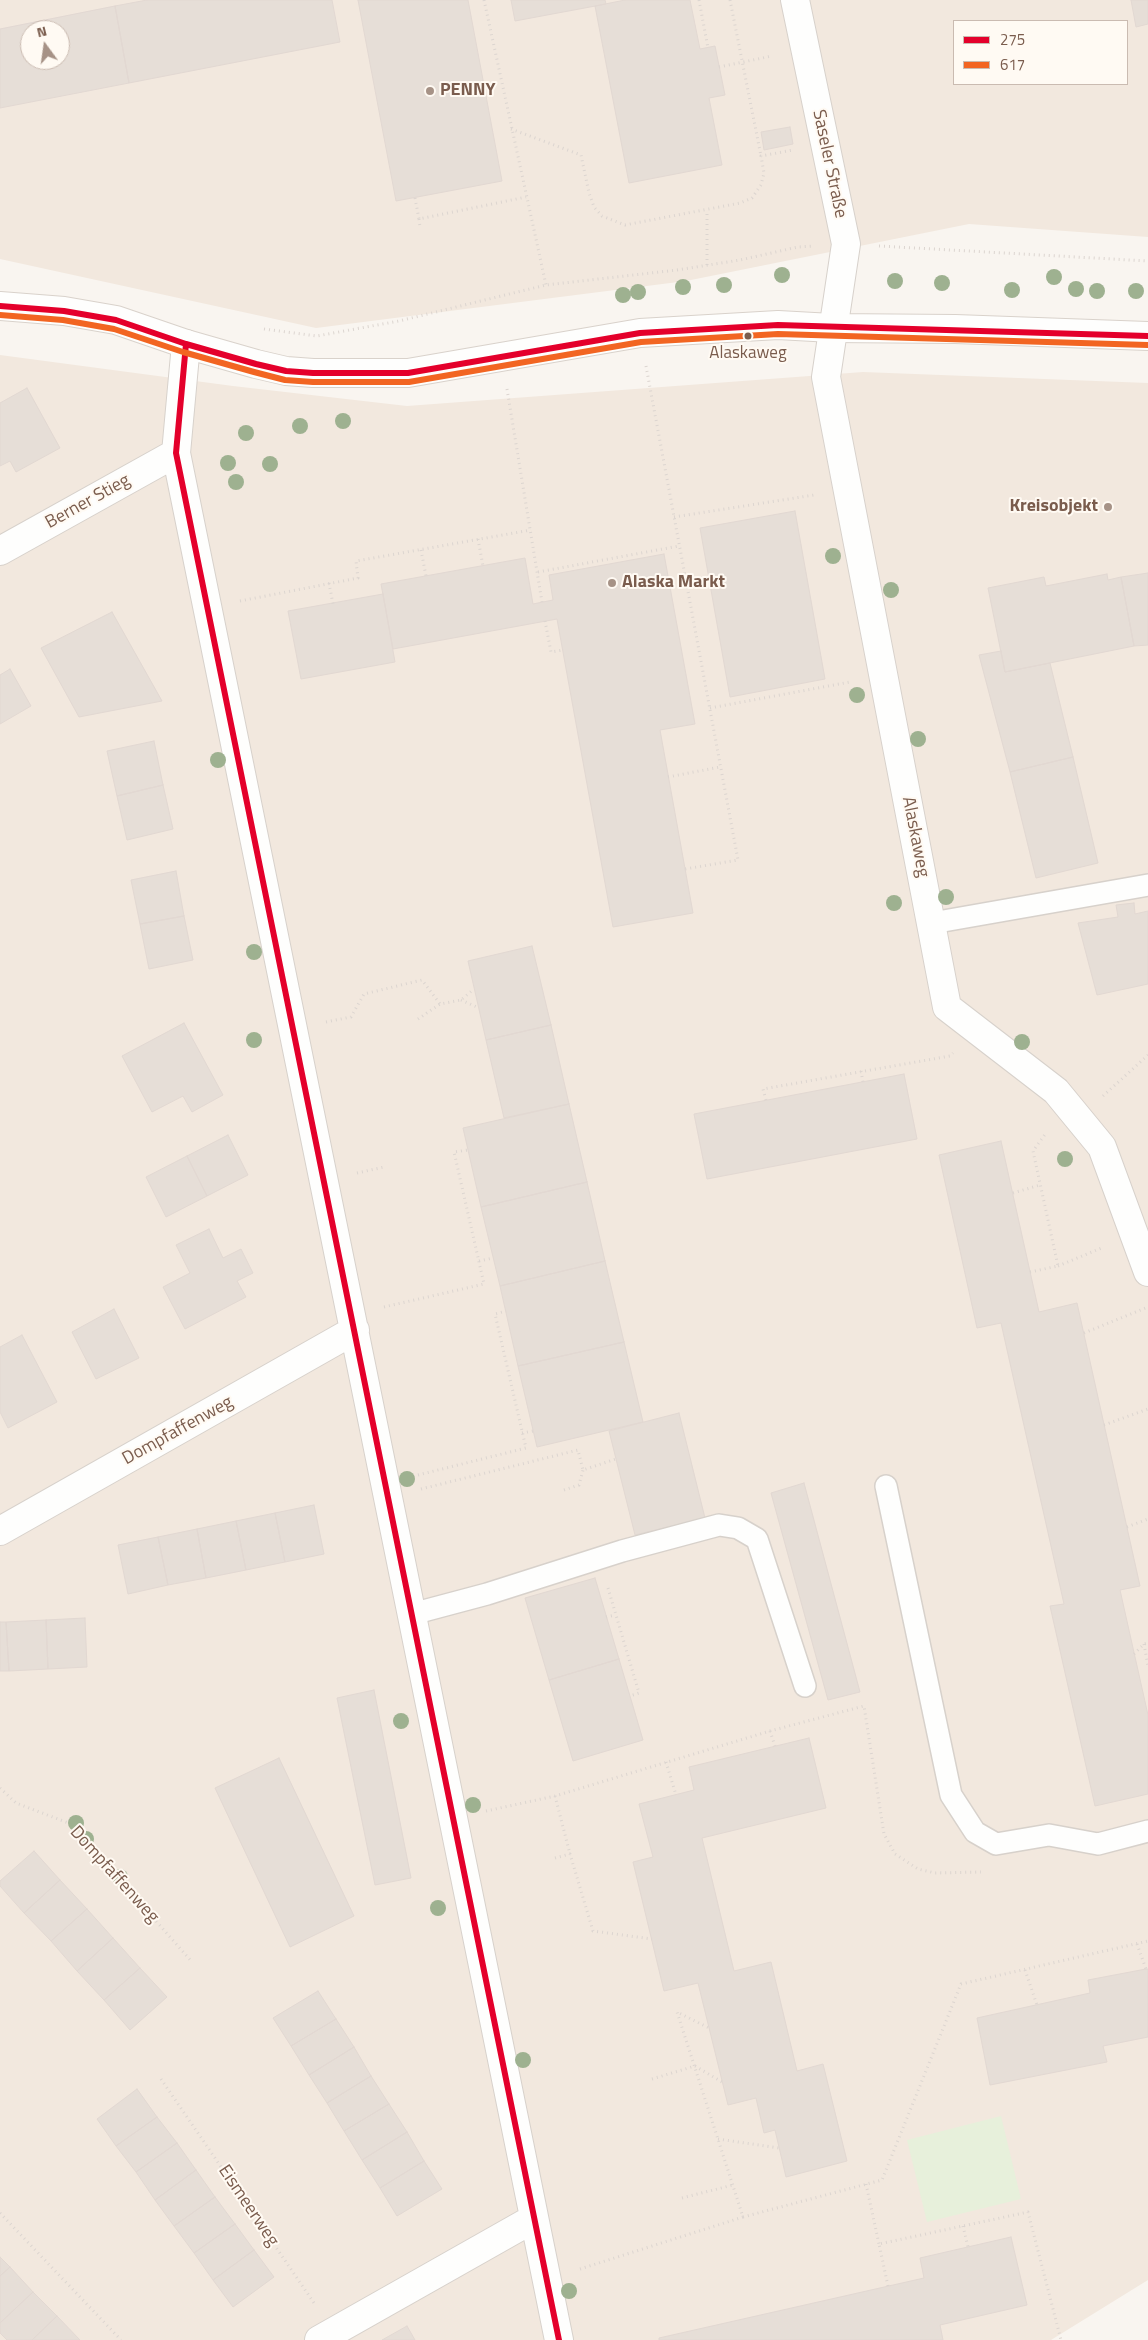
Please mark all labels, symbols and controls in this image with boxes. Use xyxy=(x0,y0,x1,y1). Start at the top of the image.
north arrow xyxy=(20,20,70,70)
text: N xyxy=(34,20,49,42)
legend xyxy=(953,20,1128,85)
text: 275 xyxy=(1000,28,1025,51)
text: 617 xyxy=(1000,53,1025,76)
place label: PENNY xyxy=(440,80,496,102)
marker: PENNY xyxy=(424,85,436,97)
street label: Saseler Straße xyxy=(807,108,851,220)
marker: Alaskaweg xyxy=(743,331,753,341)
place label: Alaskaweg xyxy=(709,344,787,364)
street label: Berner Stieg xyxy=(42,470,134,534)
place label: Kreisobjekt xyxy=(1009,496,1098,518)
marker: Kreisobjekt xyxy=(1102,501,1114,513)
place label: Alaska Markt xyxy=(622,572,725,594)
marker: Alaska Markt xyxy=(606,577,618,589)
street label: Alaskaweg xyxy=(897,795,933,879)
street label: Dompfaffenweg xyxy=(119,1392,237,1470)
street label: Dompfaffenweg xyxy=(65,1822,163,1928)
street label: Eismeerweg xyxy=(213,2161,283,2251)

